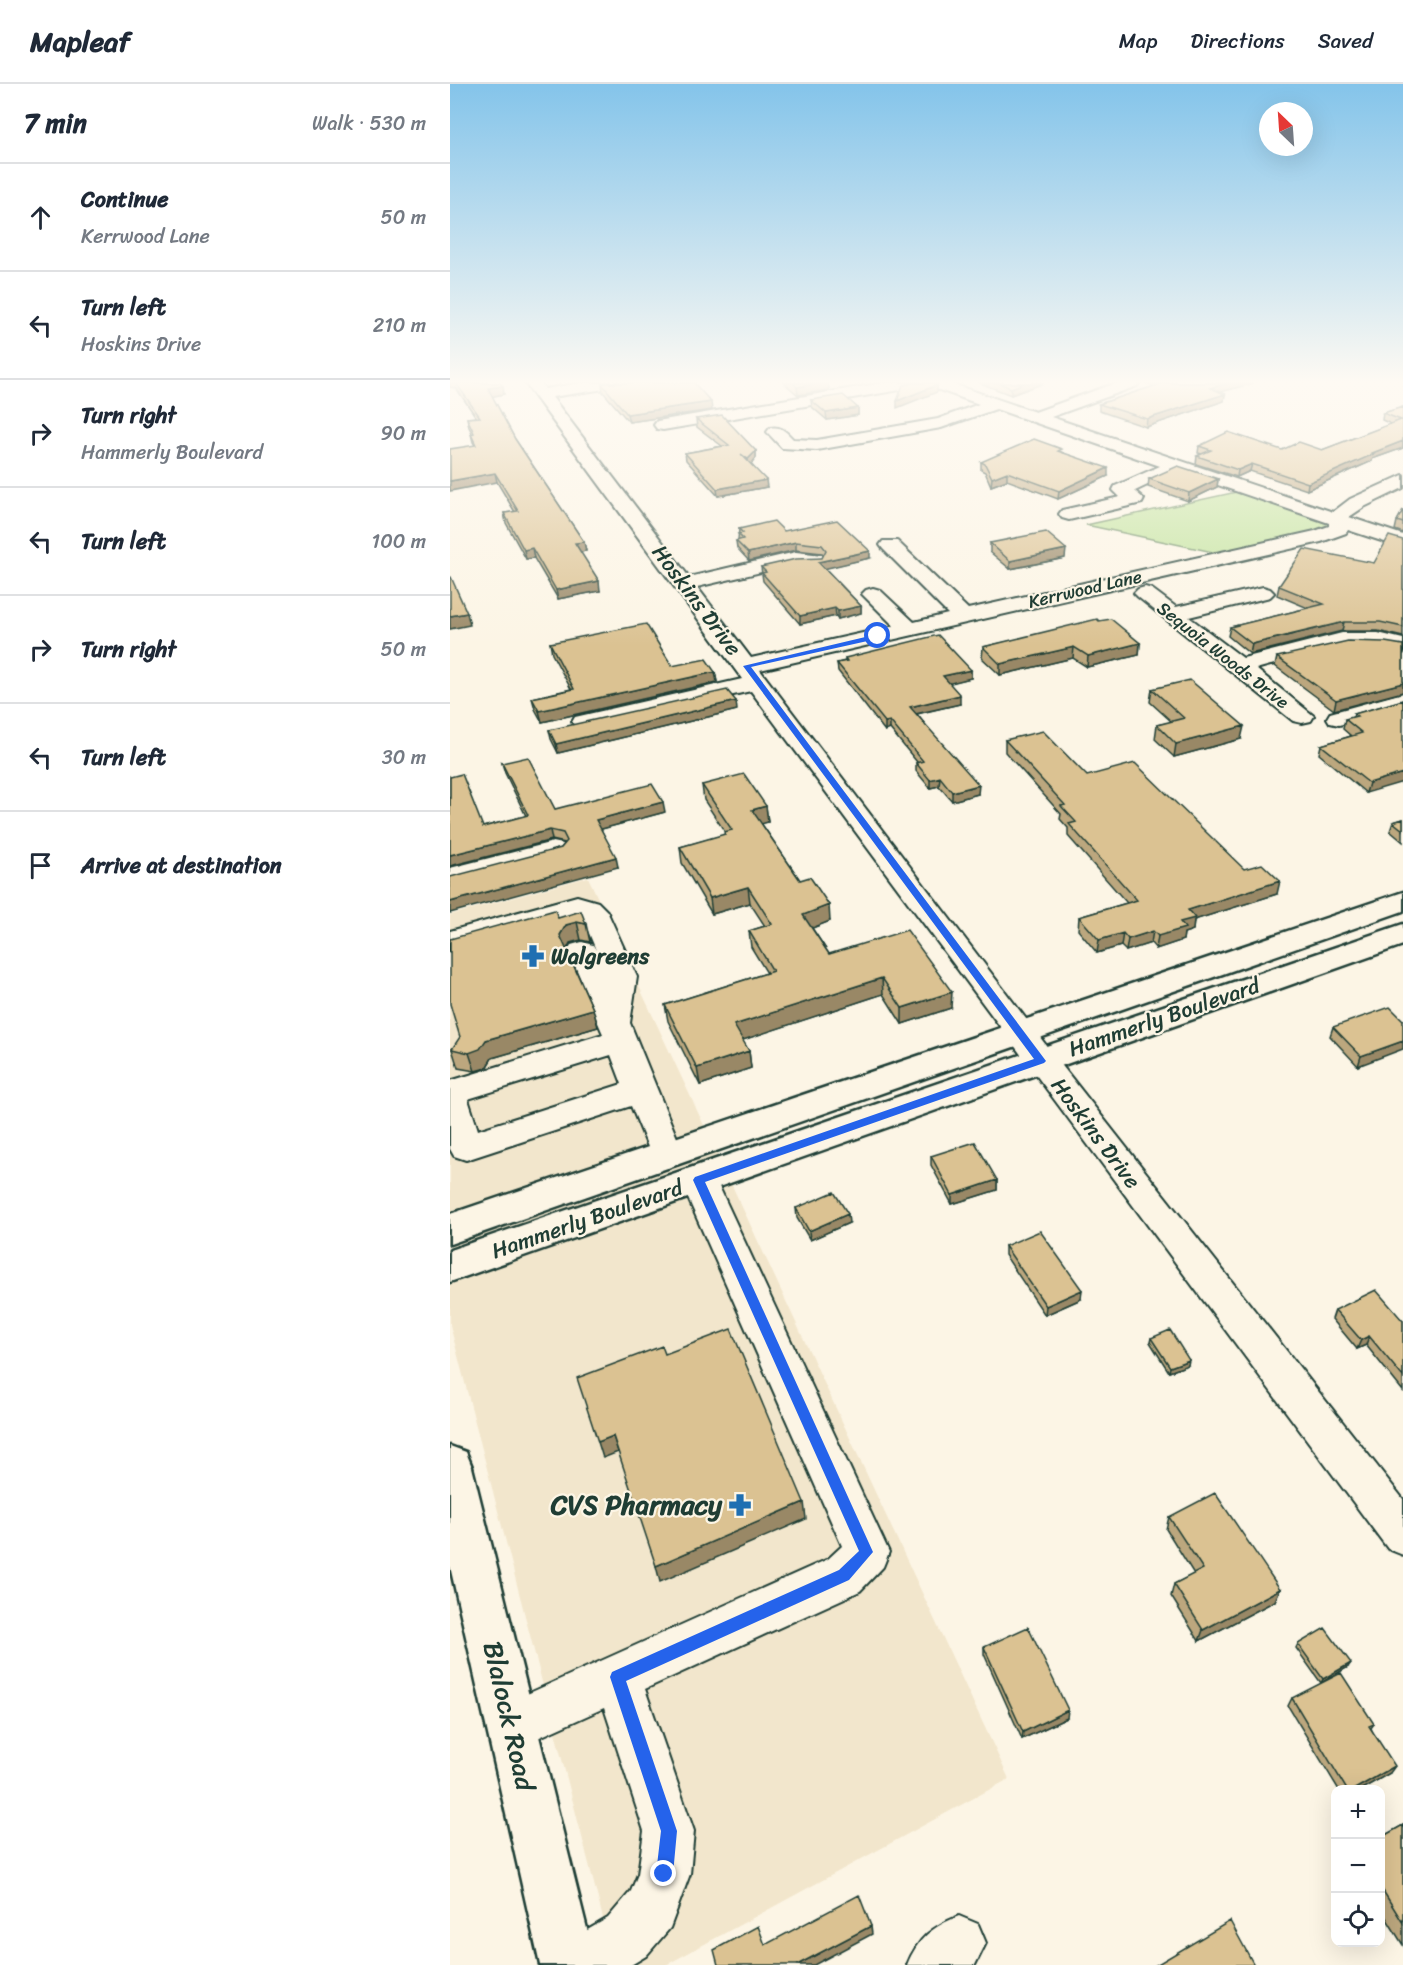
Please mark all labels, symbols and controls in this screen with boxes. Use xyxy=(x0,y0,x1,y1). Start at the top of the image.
text: Mapleaf xyxy=(30,17,130,66)
text: Map xyxy=(1119,22,1157,60)
text: Directions xyxy=(1190,22,1285,60)
text: Saved xyxy=(1318,22,1373,60)
text: 7 min xyxy=(24,100,87,146)
north arrow xyxy=(1259,102,1313,156)
text: Walk · 530 m xyxy=(312,106,426,141)
text: Continue xyxy=(81,180,169,219)
text: 50 m xyxy=(381,200,426,235)
icon: ahead xyxy=(24,201,57,234)
text: Kerrwood Lane xyxy=(81,219,210,254)
text: Turn left xyxy=(81,288,166,327)
text: 210 m xyxy=(373,308,426,343)
icon: left xyxy=(24,309,57,342)
text: Hoskins Drive xyxy=(81,327,201,362)
text: Turn right xyxy=(81,396,176,435)
text: 90 m xyxy=(381,416,426,451)
icon: right xyxy=(24,417,57,450)
text: Hammerly Boulevard xyxy=(81,435,263,470)
text: Turn left xyxy=(81,522,166,561)
text: 100 m xyxy=(372,524,426,559)
icon: left xyxy=(24,525,57,558)
street label: Hoskins Drive xyxy=(642,535,752,665)
street label: Kerrwood Lane xyxy=(1025,560,1145,618)
street label: Sequoia Woods Drive xyxy=(1150,593,1297,717)
route start xyxy=(864,622,890,648)
text: Turn right xyxy=(81,630,176,669)
text: 50 m xyxy=(381,632,426,667)
icon: right xyxy=(24,633,57,666)
text: Turn left xyxy=(81,738,166,777)
text: 30 m xyxy=(382,740,426,775)
icon: left xyxy=(24,741,57,774)
text: Arrive at destination xyxy=(81,846,282,885)
icon: arrive xyxy=(24,849,57,882)
place label: Walgreens xyxy=(551,937,650,976)
pharmacy icon: Walgreens xyxy=(520,943,546,969)
street label: Hammerly Boulevard xyxy=(1063,966,1266,1068)
street label: Hoskins Drive xyxy=(1041,1068,1151,1198)
street label: Hammerly Boulevard xyxy=(486,1168,689,1270)
place label: CVS Pharmacy xyxy=(550,1481,723,1529)
pharmacy icon: CVS Pharmacy xyxy=(727,1492,753,1518)
street label: Blalock Road xyxy=(469,1637,550,1797)
map controls xyxy=(1331,1785,1385,1947)
button: + xyxy=(1331,1785,1385,1839)
button: − xyxy=(1331,1839,1385,1893)
route end xyxy=(650,1860,676,1886)
button: locate xyxy=(1331,1893,1385,1947)

